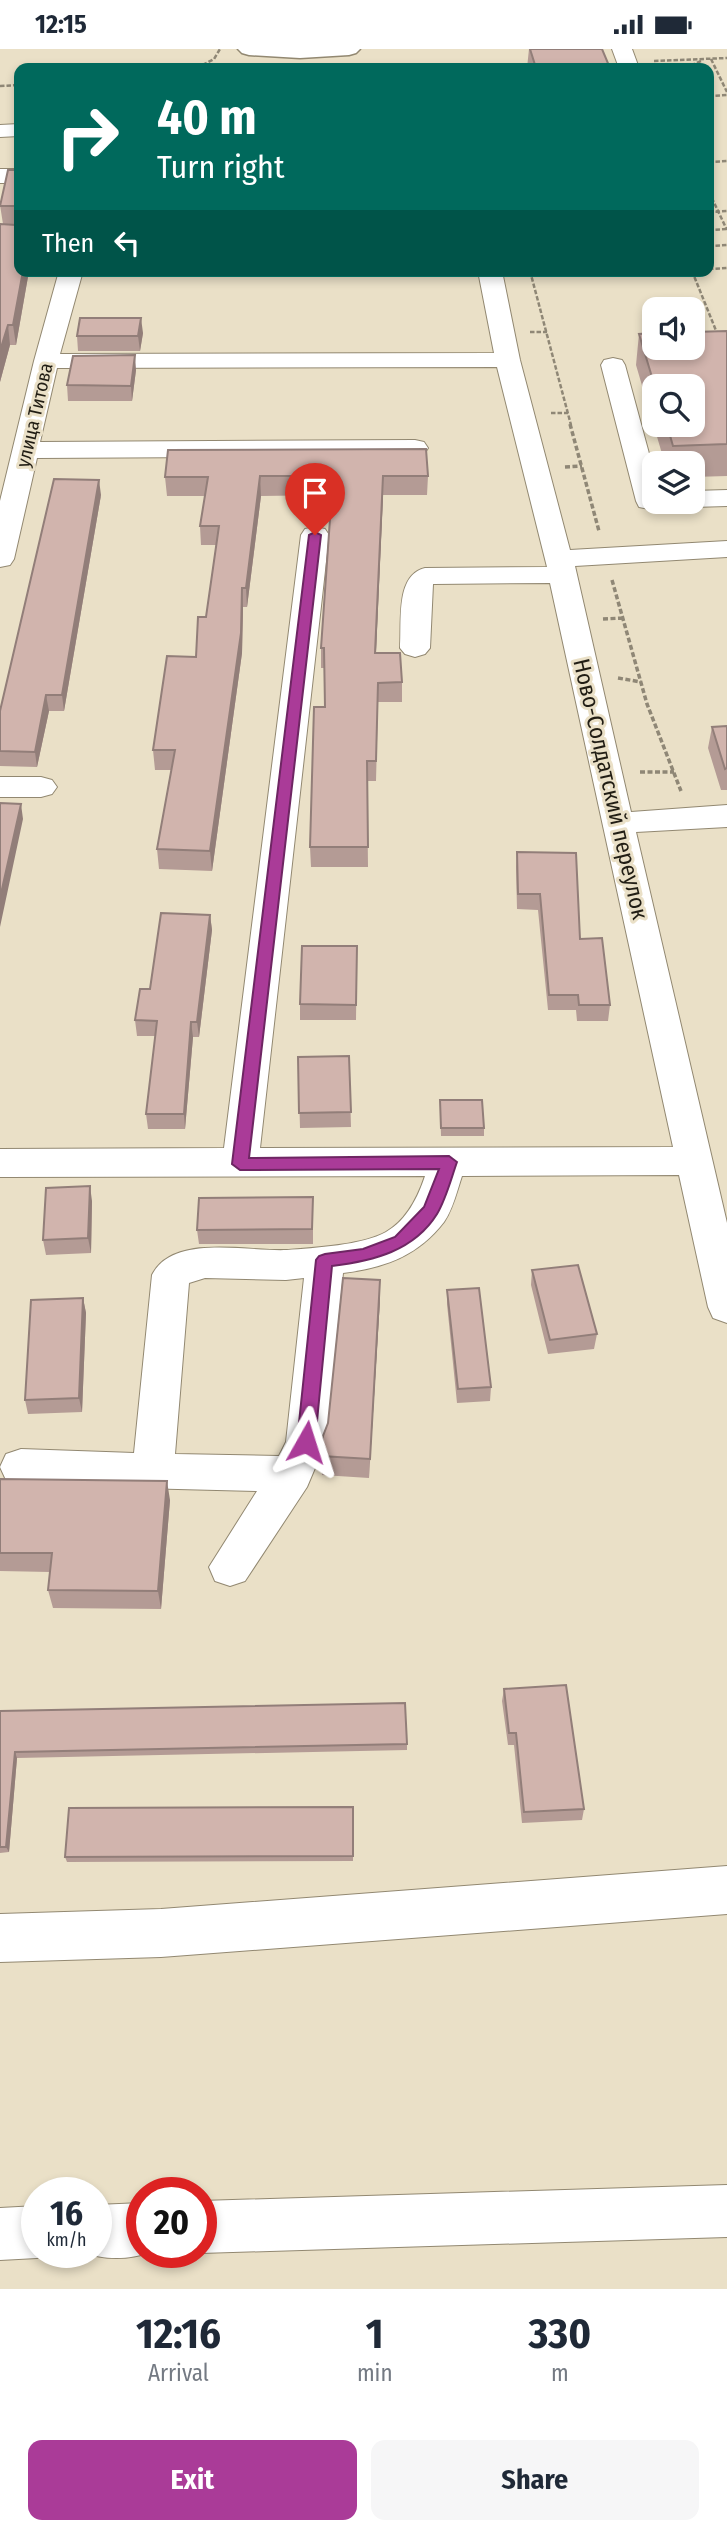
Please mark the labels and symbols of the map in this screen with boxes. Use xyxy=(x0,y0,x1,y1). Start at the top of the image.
street label: улица Титова xyxy=(11,361,58,470)
pin xyxy=(285,463,345,535)
street label: Ново-Солдатский переулок xyxy=(567,656,655,922)
position arrow xyxy=(269,1405,343,1479)
speed limit sign: 20 xyxy=(126,2177,217,2268)

